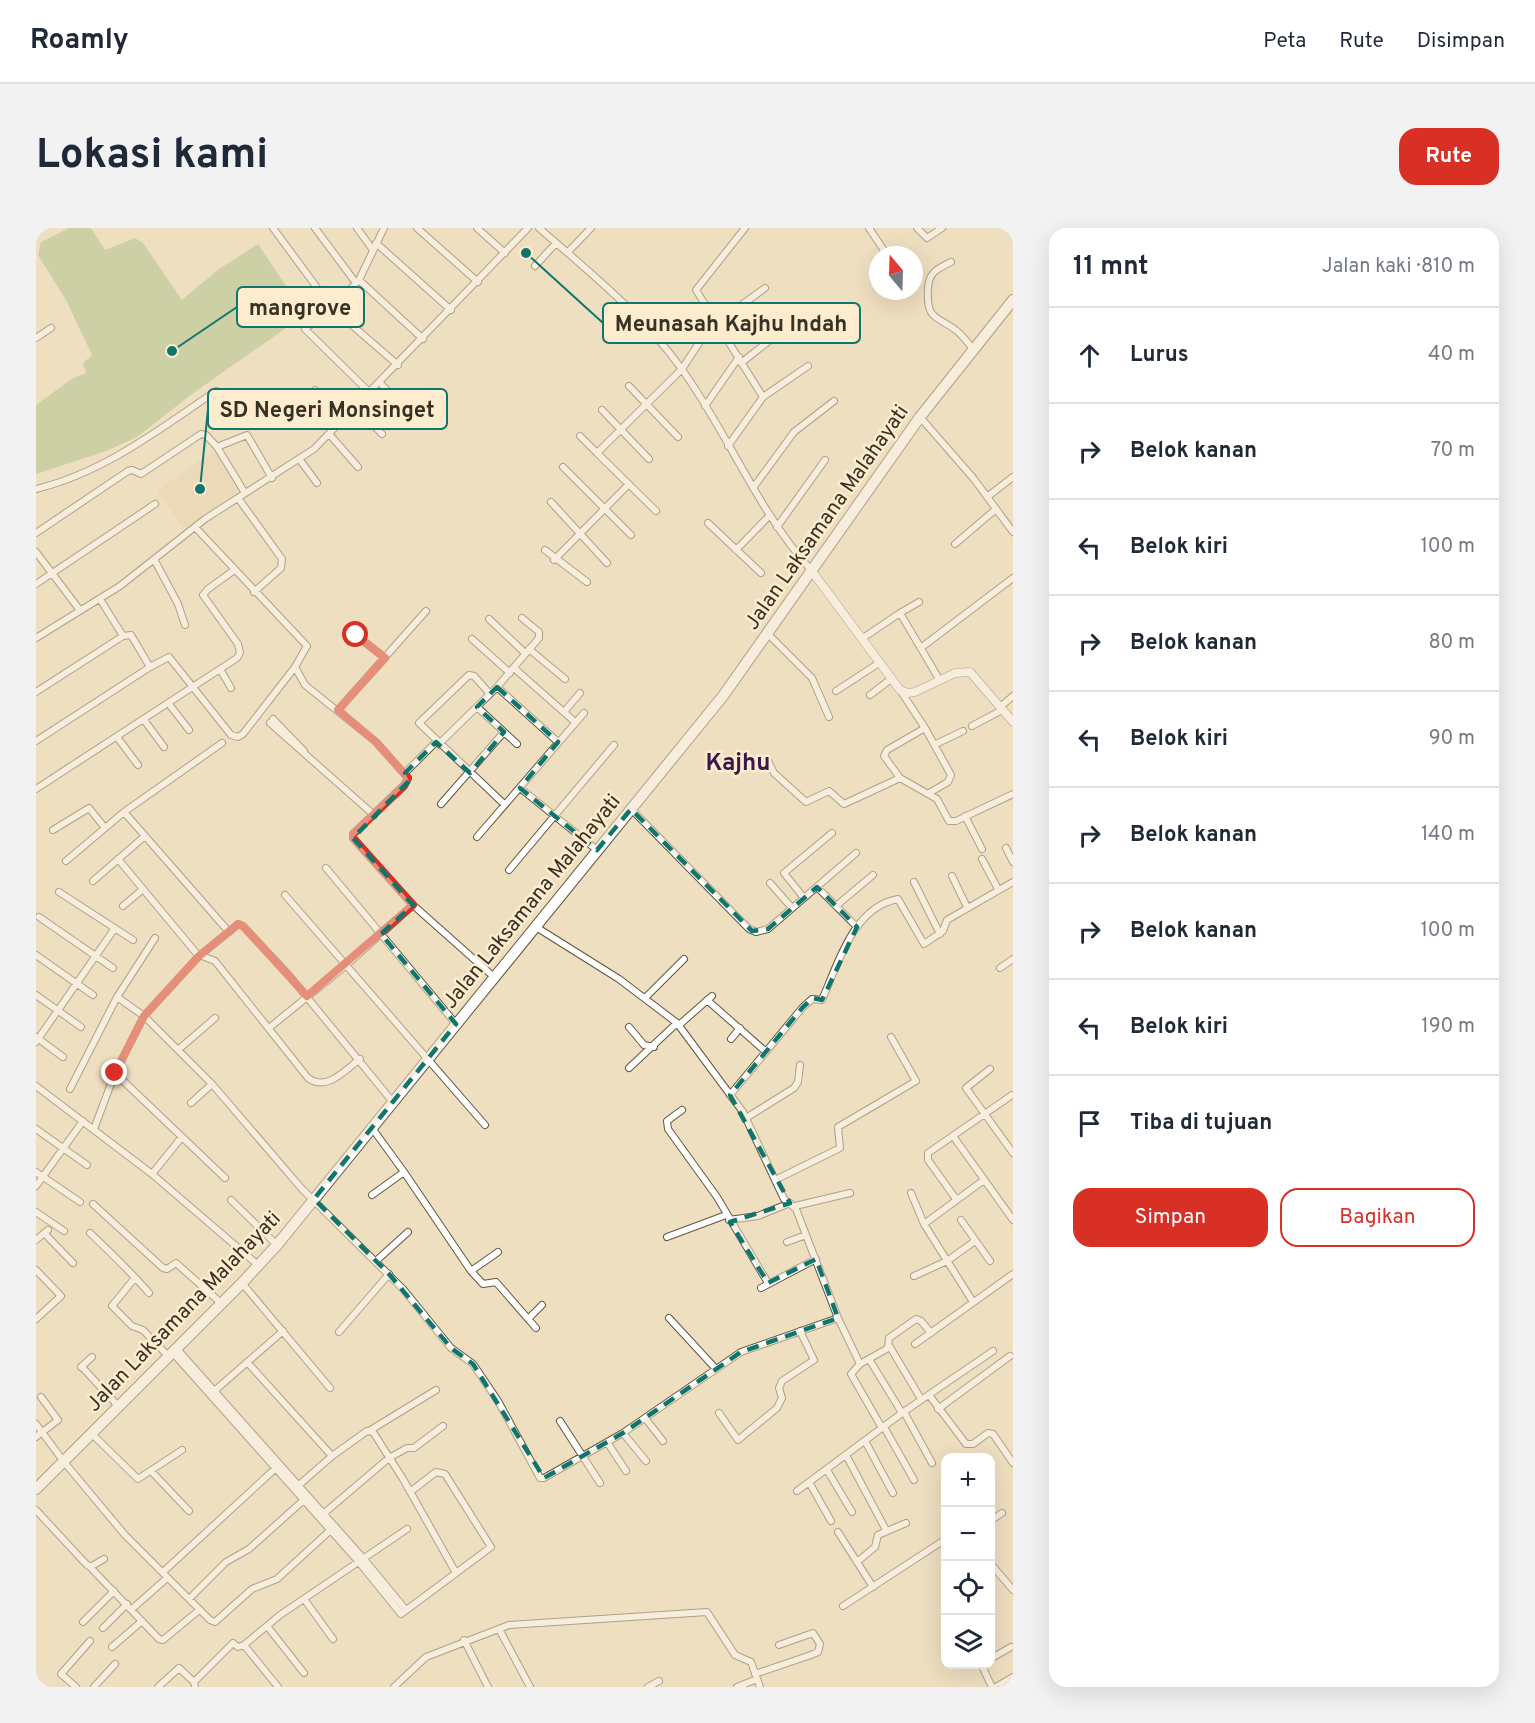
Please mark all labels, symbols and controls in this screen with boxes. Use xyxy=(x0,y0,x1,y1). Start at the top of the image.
text: Roamly xyxy=(30,23,129,59)
text: Peta xyxy=(1263,28,1306,55)
text: Rute xyxy=(1339,28,1384,55)
text: Disimpan xyxy=(1417,28,1505,55)
button: Rute xyxy=(1399,128,1499,185)
text: Lokasi kami xyxy=(36,130,268,183)
north arrow xyxy=(869,246,923,300)
text: 11 mnt xyxy=(1073,251,1148,284)
text: Jalan kaki · 810 m xyxy=(1322,254,1475,280)
callout: mangrove xyxy=(237,287,364,327)
text: mangrove xyxy=(249,296,351,323)
callout: Meunasah Kajhu Indah xyxy=(603,303,860,343)
text: Meunasah Kajhu Indah xyxy=(615,312,847,339)
icon: ahead xyxy=(1073,339,1106,372)
text: Lurus xyxy=(1130,342,1189,369)
text: 40 m xyxy=(1428,342,1475,368)
callout: SD Negeri Monsinget xyxy=(208,389,447,429)
text: SD Negeri Monsinget xyxy=(219,398,435,425)
street label: Jalan Laksamana Malahayati xyxy=(739,400,915,636)
icon: right xyxy=(1073,435,1106,468)
text: Belok kanan xyxy=(1130,438,1257,465)
text: 70 m xyxy=(1431,438,1475,464)
icon: left xyxy=(1073,531,1106,564)
text: Belok kiri xyxy=(1130,534,1228,561)
text: 100 m xyxy=(1420,534,1475,560)
route start xyxy=(342,621,368,647)
icon: right xyxy=(1073,627,1106,660)
text: Belok kanan xyxy=(1130,630,1257,657)
text: 80 m xyxy=(1429,630,1475,656)
icon: left xyxy=(1073,723,1106,756)
text: Belok kiri xyxy=(1130,726,1228,753)
text: 90 m xyxy=(1429,726,1475,752)
district label: Kajhu xyxy=(706,749,770,779)
street label: Jalan Laksamana Malahayati xyxy=(437,789,627,1015)
icon: right xyxy=(1073,819,1106,852)
text: Belok kanan xyxy=(1130,822,1257,849)
text: 140 m xyxy=(1421,822,1475,848)
icon: right xyxy=(1073,915,1106,948)
text: Belok kanan xyxy=(1130,918,1257,945)
text: 100 m xyxy=(1420,918,1475,944)
icon: left xyxy=(1073,1011,1106,1044)
text: Belok kiri xyxy=(1130,1014,1228,1041)
text: 190 m xyxy=(1421,1014,1475,1040)
route end xyxy=(101,1059,127,1085)
icon: arrive xyxy=(1073,1107,1106,1140)
text: Tiba di tujuan xyxy=(1130,1110,1272,1137)
button: Simpan xyxy=(1073,1188,1268,1247)
button: Bagikan xyxy=(1280,1188,1475,1247)
street label: Jalan Laksamana Malahayati xyxy=(81,1206,287,1418)
map controls xyxy=(941,1453,995,1669)
button: + xyxy=(941,1453,995,1507)
button: − xyxy=(941,1507,995,1561)
button: locate xyxy=(941,1561,995,1615)
button: layers xyxy=(941,1615,995,1669)

